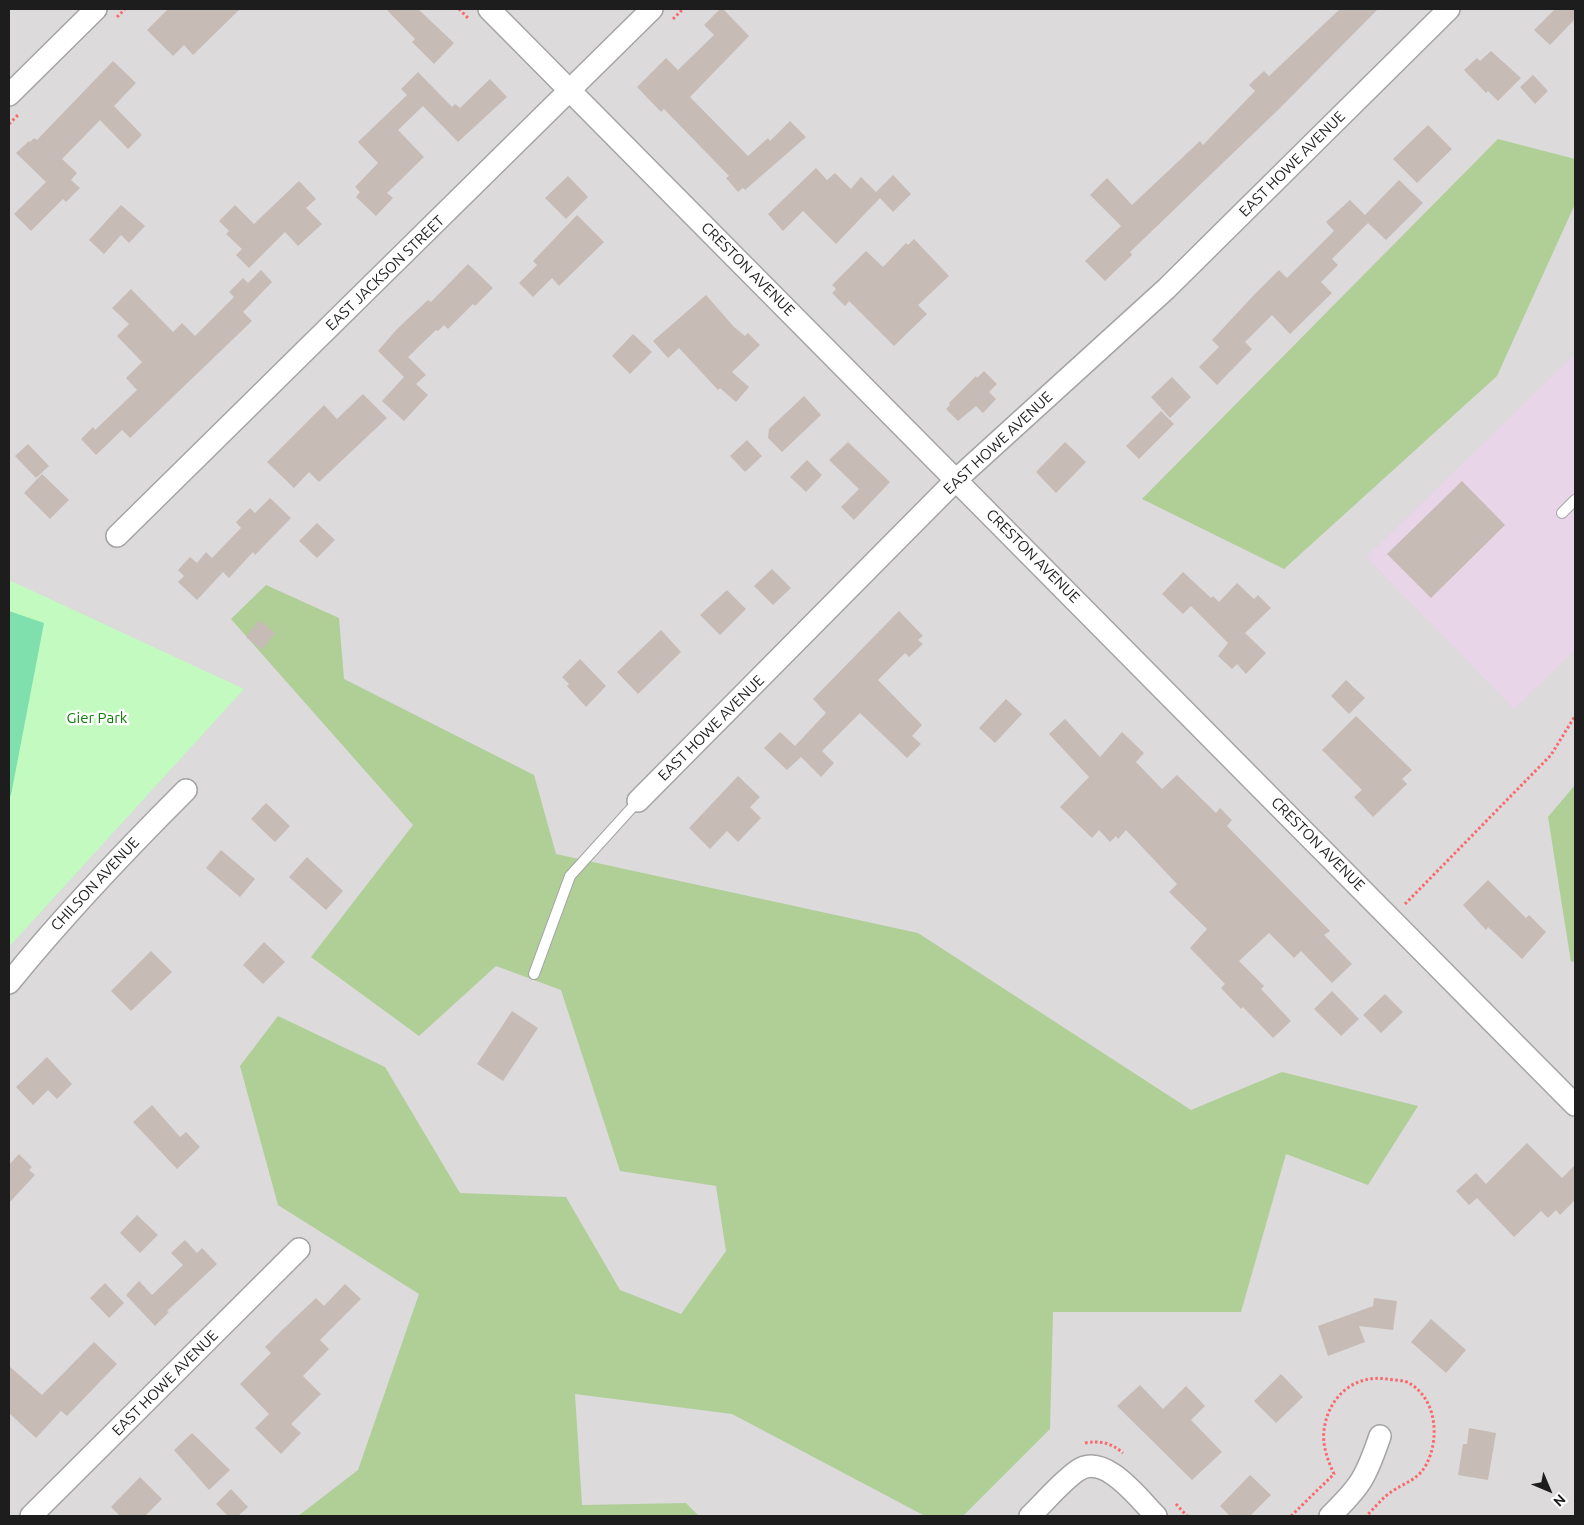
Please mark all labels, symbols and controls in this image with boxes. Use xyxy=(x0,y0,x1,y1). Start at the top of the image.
street label: EAST HOWE AVENUE xyxy=(1235,107,1349,221)
street label: EAST JACKSON STREET xyxy=(322,212,448,334)
street label: CRESTON AVENUE xyxy=(697,218,799,320)
street label: EAST HOWE AVENUE xyxy=(940,388,1056,498)
street label: CRESTON AVENUE xyxy=(982,505,1084,607)
street label: EAST HOWE AVENUE xyxy=(654,671,768,785)
park label: Gier Park xyxy=(67,709,127,727)
street label: CRESTON AVENUE xyxy=(1267,793,1369,895)
street label: CHILSON AVENUE xyxy=(47,834,143,934)
street label: EAST HOWE AVENUE xyxy=(108,1326,222,1440)
north arrow xyxy=(1524,1465,1574,1515)
text: N xyxy=(1550,1491,1569,1510)

